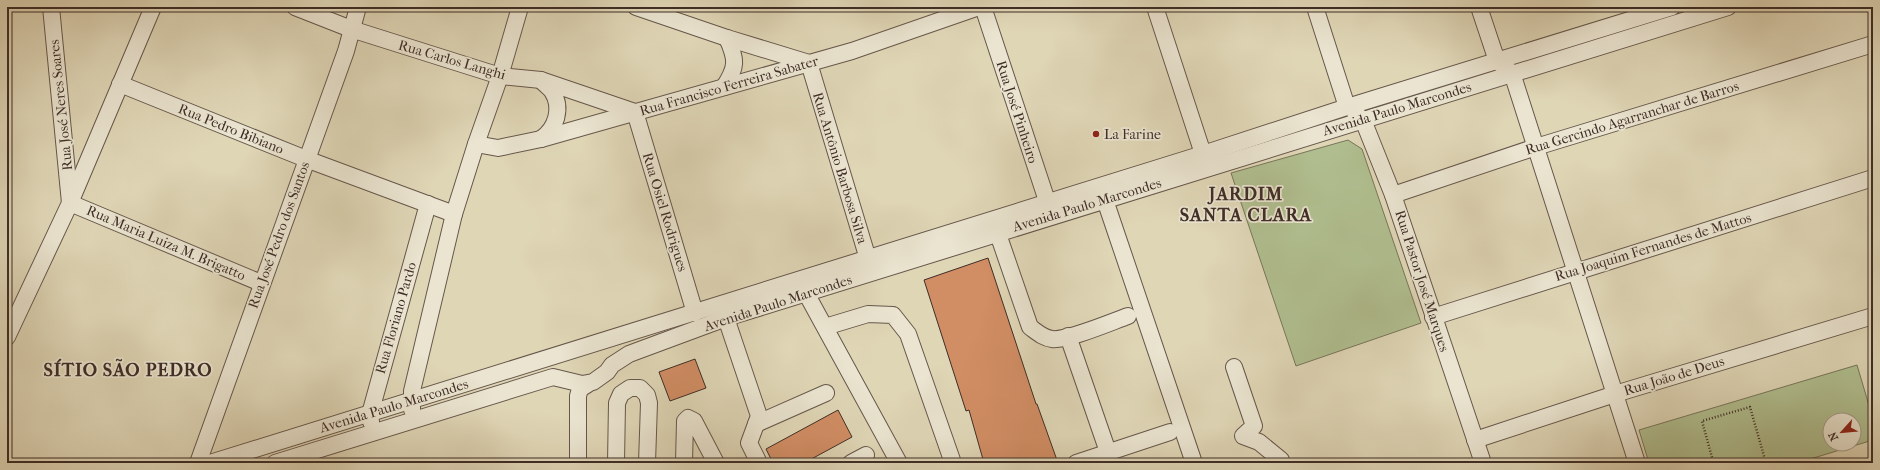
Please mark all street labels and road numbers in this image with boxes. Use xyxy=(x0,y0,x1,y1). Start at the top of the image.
street label: Rua Carlos Langhi xyxy=(396,37,508,83)
street label: Rua José Neres Soares xyxy=(46,39,76,171)
street label: Rua Francisco Ferreira Sabater xyxy=(638,52,820,120)
street label: Rua José Pinheiro xyxy=(992,58,1042,166)
street label: Rua Gercindo Agarranchar de Barros xyxy=(1523,77,1741,159)
street label: Avenida Paulo Marcondes xyxy=(1320,78,1473,140)
street label: Rua Antônio Barbosa Silva xyxy=(809,90,871,246)
street label: Rua Pedro Bibiano xyxy=(176,100,286,158)
street label: Rua Osiel Rodrigues xyxy=(639,150,691,274)
street label: Rua José Pedro dos Santos xyxy=(244,159,314,311)
street label: Avenida Paulo Marcondes xyxy=(1010,174,1163,236)
street label: Rua Maria Luiza M. Brigatto xyxy=(84,202,248,284)
street label: Rua Pastor José Marques xyxy=(1391,208,1453,354)
street label: Rua Joaquim Fernandes de Mattos xyxy=(1553,209,1753,285)
street label: Rua Floriano Pardo xyxy=(372,260,420,376)
street label: Avenida Paulo Marcondes xyxy=(701,271,854,335)
street label: Rua João de Deus xyxy=(1622,353,1726,399)
street label: Avenida Paulo Marcondes xyxy=(317,375,470,437)

